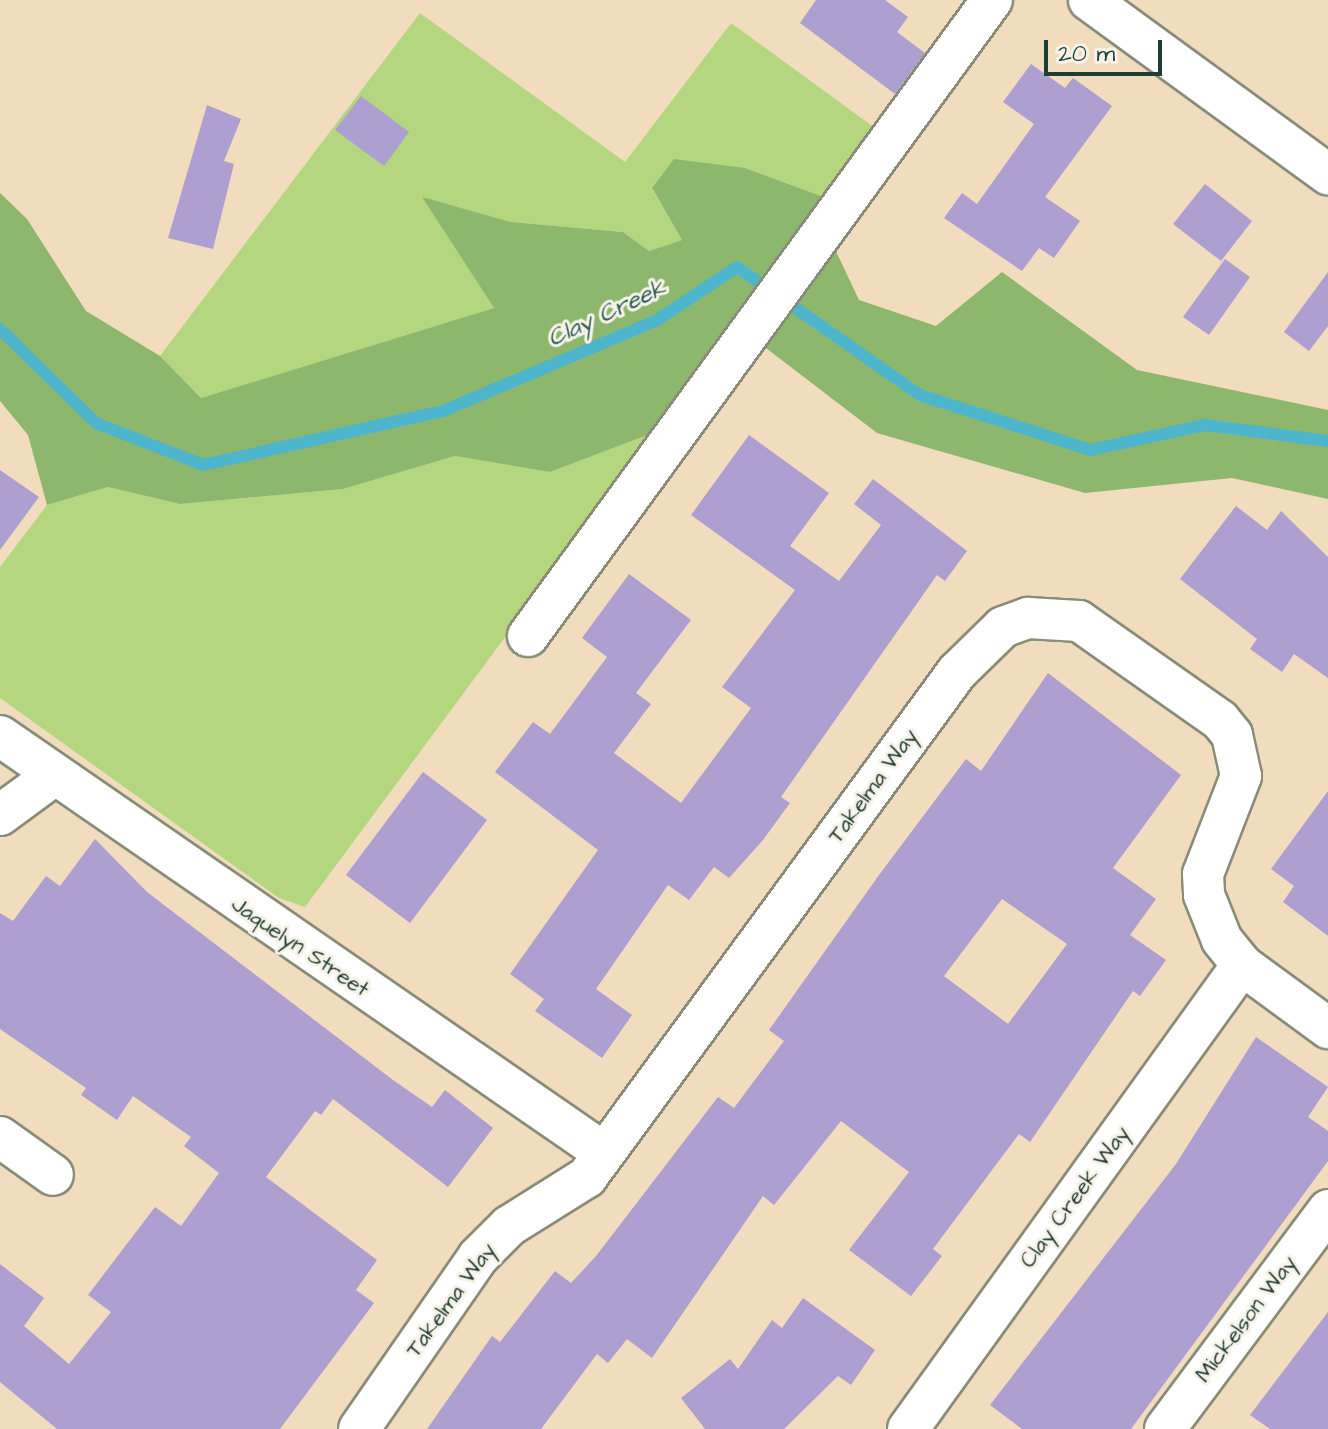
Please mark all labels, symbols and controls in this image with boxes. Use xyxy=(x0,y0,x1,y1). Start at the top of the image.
scale bar xyxy=(1048,24,1166,74)
text: 20 m xyxy=(1058,37,1115,71)
water label: Clay Creek xyxy=(543,274,671,354)
street label: Takelma Way xyxy=(823,724,923,848)
street label: Jaquelyn Street xyxy=(226,891,374,1003)
street label: Clay Creek Way xyxy=(1015,1121,1135,1273)
street label: Takelma Way xyxy=(401,1238,501,1362)
street label: Mickelson Way xyxy=(1190,1251,1302,1387)

